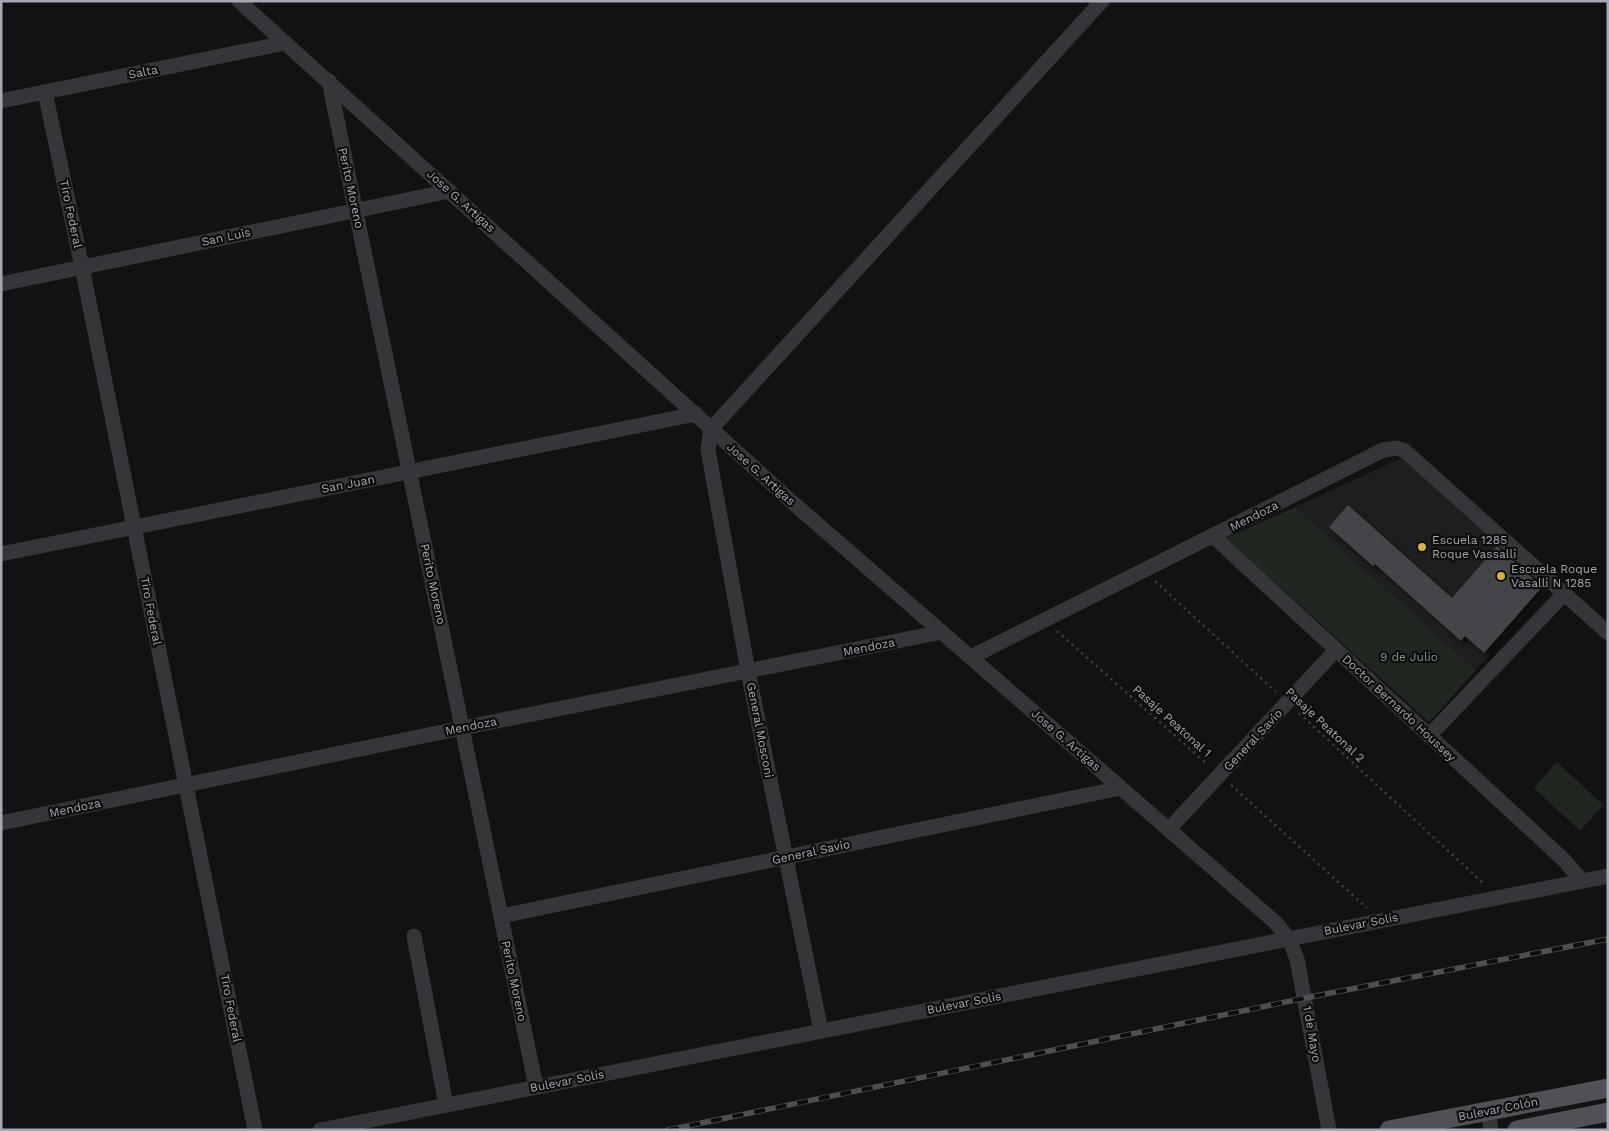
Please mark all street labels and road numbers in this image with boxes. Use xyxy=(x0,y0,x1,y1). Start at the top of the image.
street label: Salta xyxy=(127,62,159,82)
street label: Perito Moreno xyxy=(336,146,366,230)
street label: Jose G. Artigas xyxy=(424,167,498,235)
street label: Tiro Federal xyxy=(57,179,85,250)
street label: San Luis xyxy=(200,225,252,249)
street label: Jose G. Artigas xyxy=(724,440,798,508)
street label: San Juan xyxy=(320,472,376,496)
street label: Mendoza xyxy=(1228,498,1281,534)
street label: Perito Moreno xyxy=(418,542,448,626)
street label: Tiro Federal xyxy=(138,576,165,647)
street label: Mendoza xyxy=(842,635,896,659)
street label: Doctor Bernardo Houssey xyxy=(1339,652,1459,765)
street label: General Mosconi xyxy=(744,681,776,779)
street label: Pasaje Peatonal 1 xyxy=(1130,682,1214,760)
street label: Pasaje Peatonal 2 xyxy=(1283,685,1367,765)
street label: Jose G. Artigas xyxy=(1029,706,1103,774)
street label: General Savio xyxy=(1221,706,1285,774)
street label: Mendoza xyxy=(444,714,498,738)
street label: Mendoza xyxy=(48,796,102,820)
street label: General Savio xyxy=(771,837,851,867)
street label: Bulevar Solís xyxy=(1323,910,1399,938)
street label: Perito Moreno xyxy=(499,939,529,1023)
street label: Tiro Federal xyxy=(218,973,245,1044)
street label: Bulevar Solís xyxy=(926,989,1002,1017)
street label: 1 de Mayo xyxy=(1300,1005,1324,1063)
street label: Bulevar Solís xyxy=(529,1067,605,1095)
street label: Bulevar Colón xyxy=(1457,1094,1539,1124)

